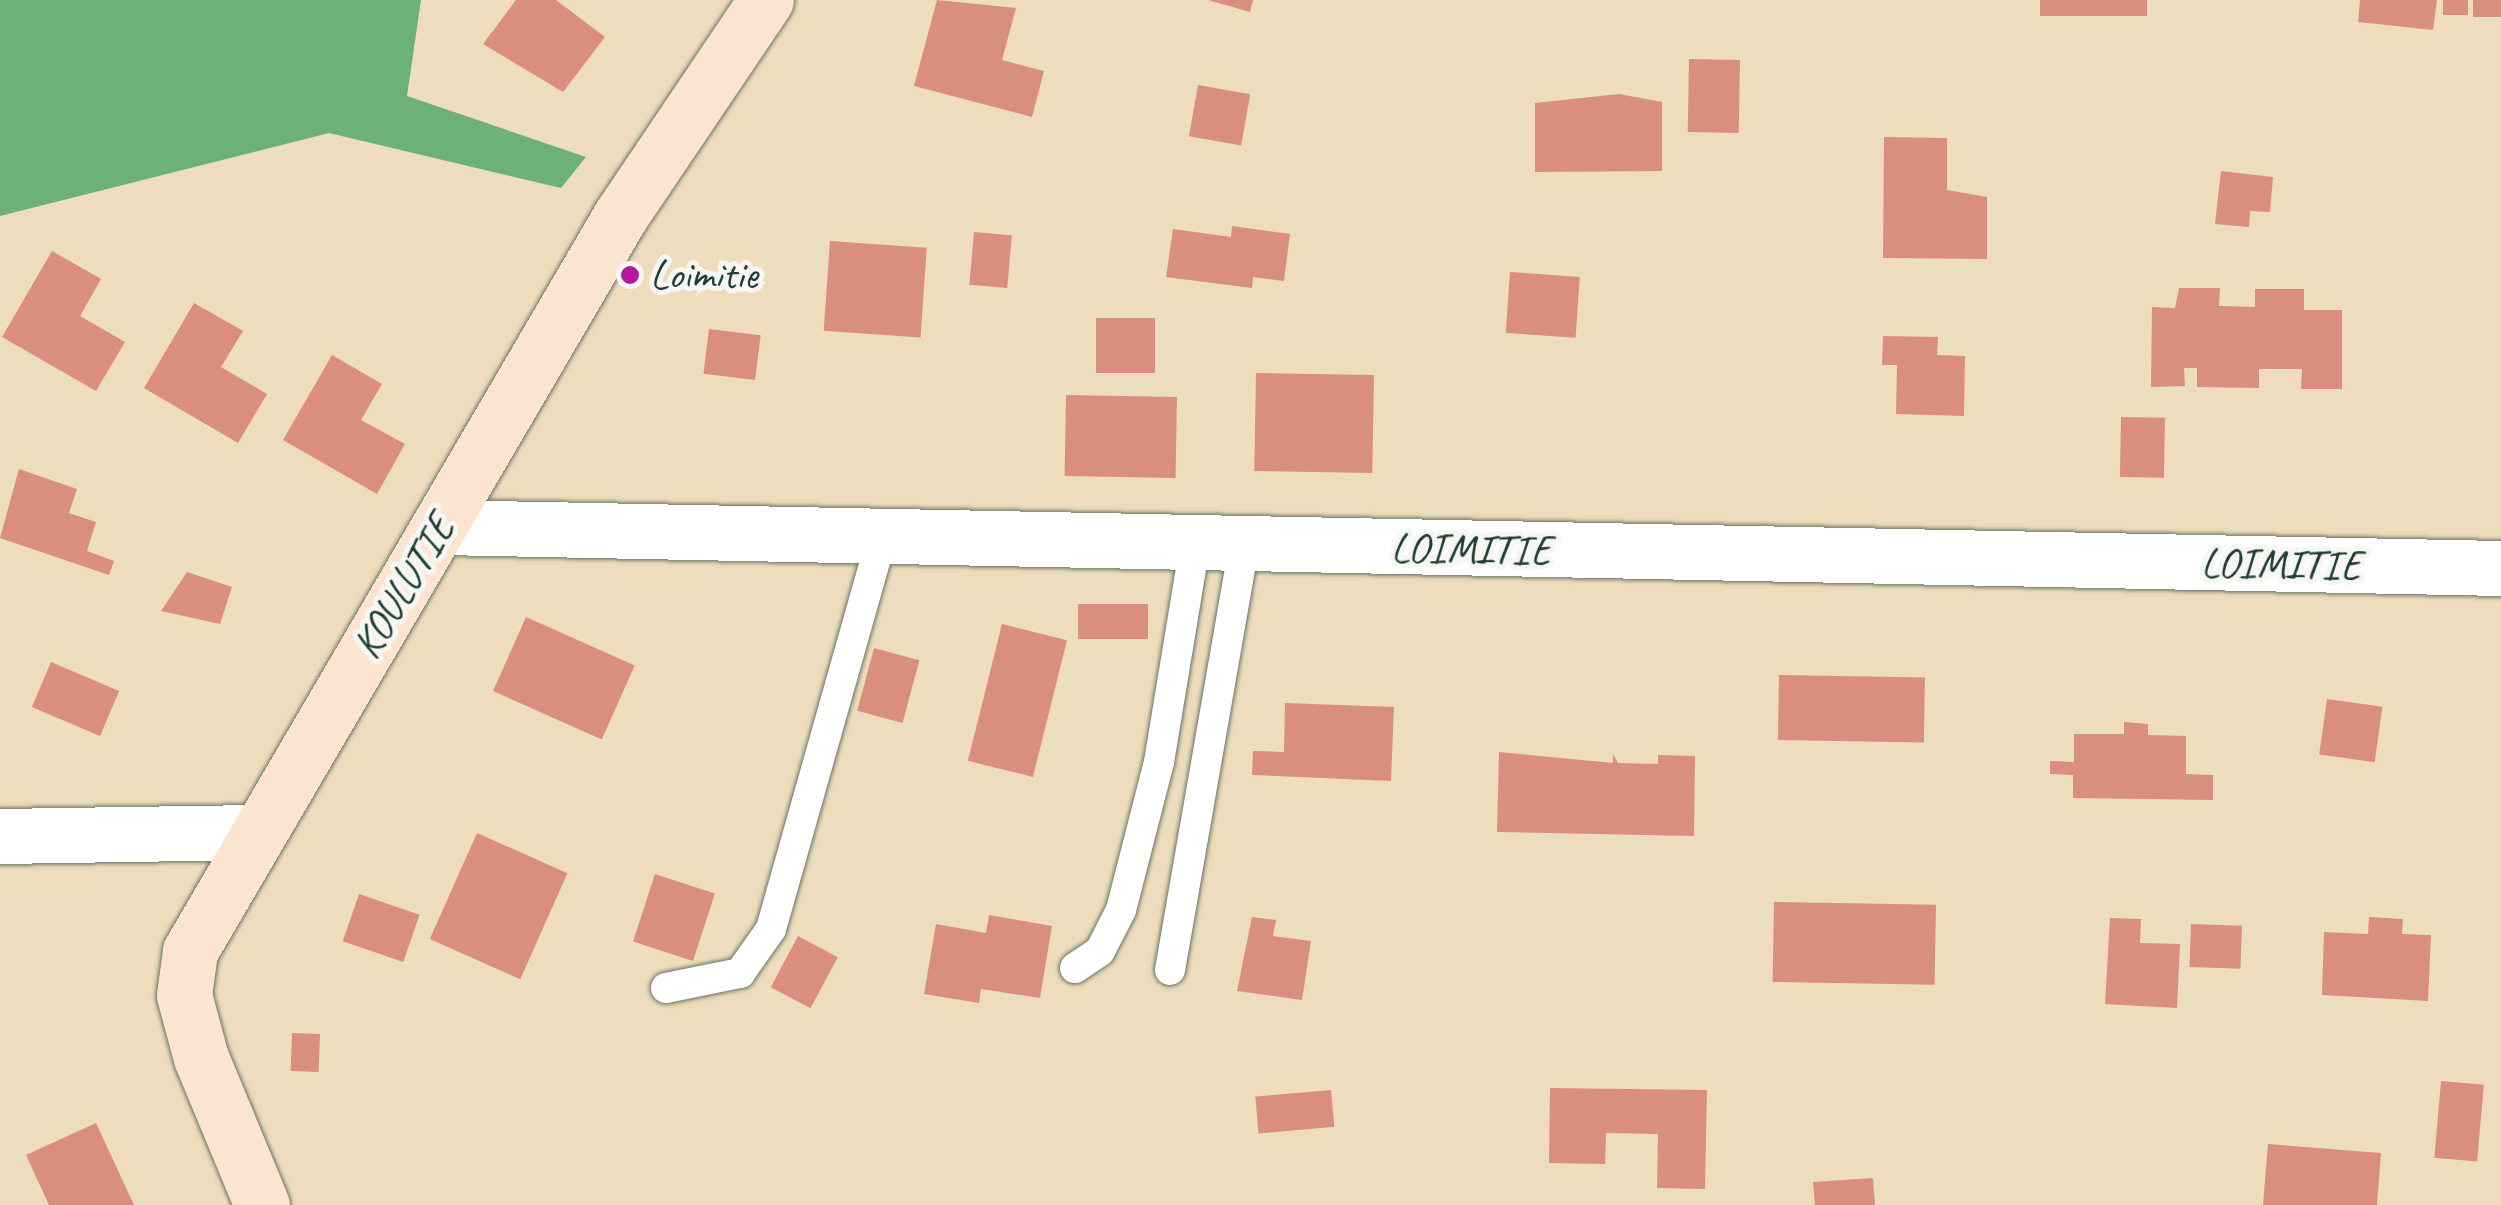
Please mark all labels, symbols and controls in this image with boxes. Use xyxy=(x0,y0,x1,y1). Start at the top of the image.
place label: Loimitie xyxy=(650,250,757,300)
marker: Loimitie xyxy=(619,264,641,286)
street label: KOULUTIE xyxy=(342,506,466,668)
street label: LOIMITIE xyxy=(1390,523,1552,577)
street label: LOIMITIE xyxy=(2200,538,2362,592)

